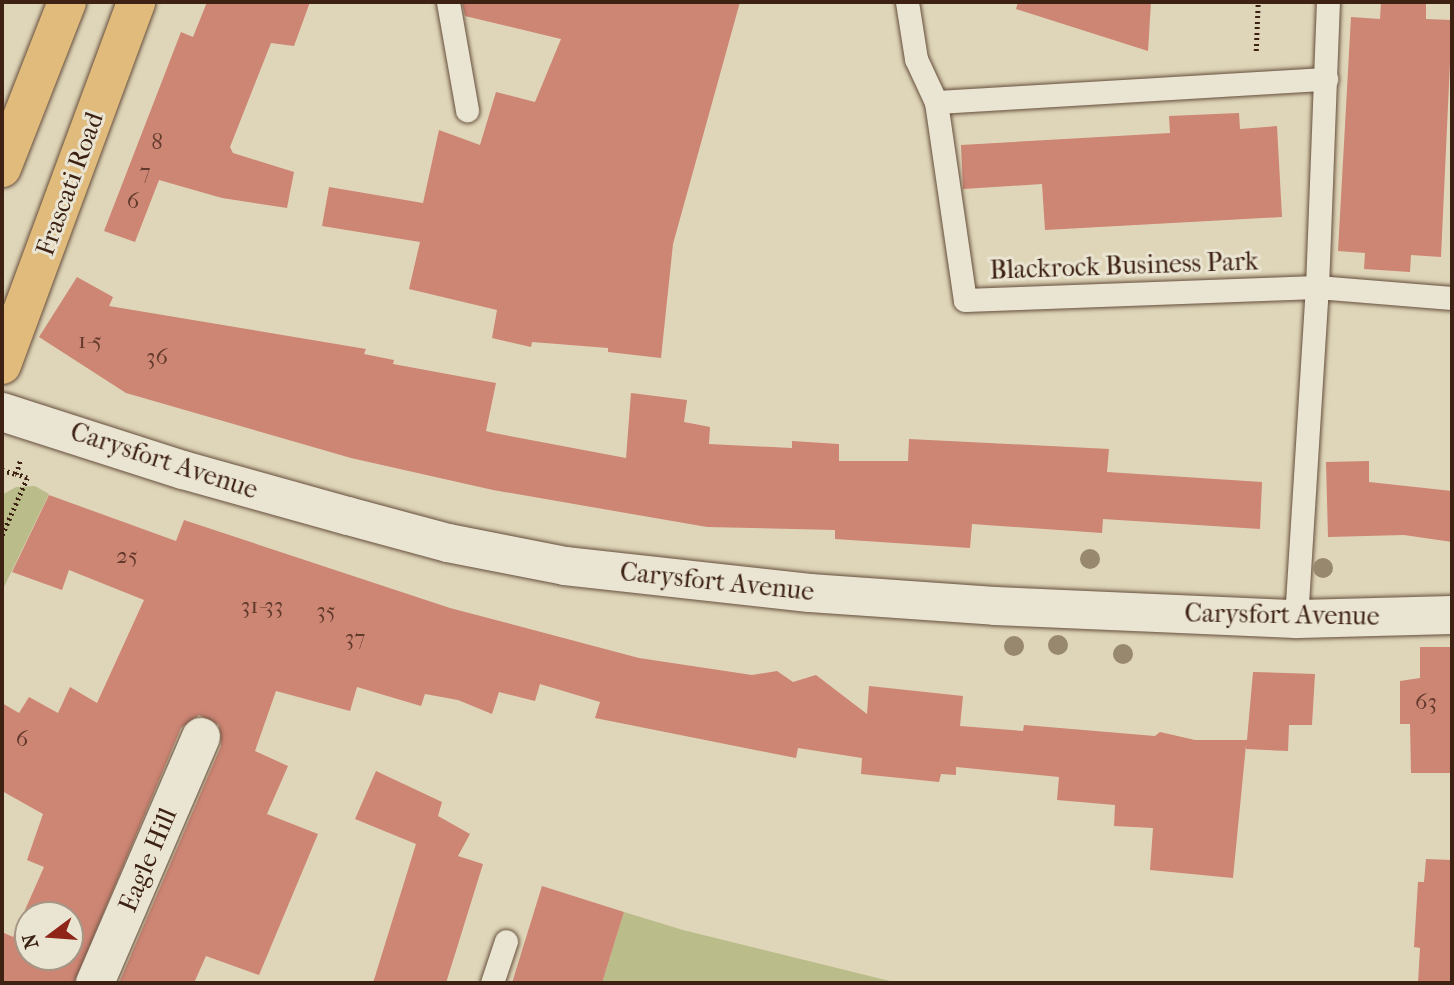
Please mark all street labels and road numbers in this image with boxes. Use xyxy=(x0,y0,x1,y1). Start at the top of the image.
street label: Frascati Road xyxy=(30,108,110,260)
street label: Blackrock Business Park xyxy=(989,246,1259,286)
street label: Carysfort Avenue xyxy=(66,416,262,506)
street label: Carysfort Avenue xyxy=(618,556,816,608)
street label: Carysfort Avenue xyxy=(1184,598,1380,632)
street label: Eagle Hill xyxy=(112,803,184,917)

